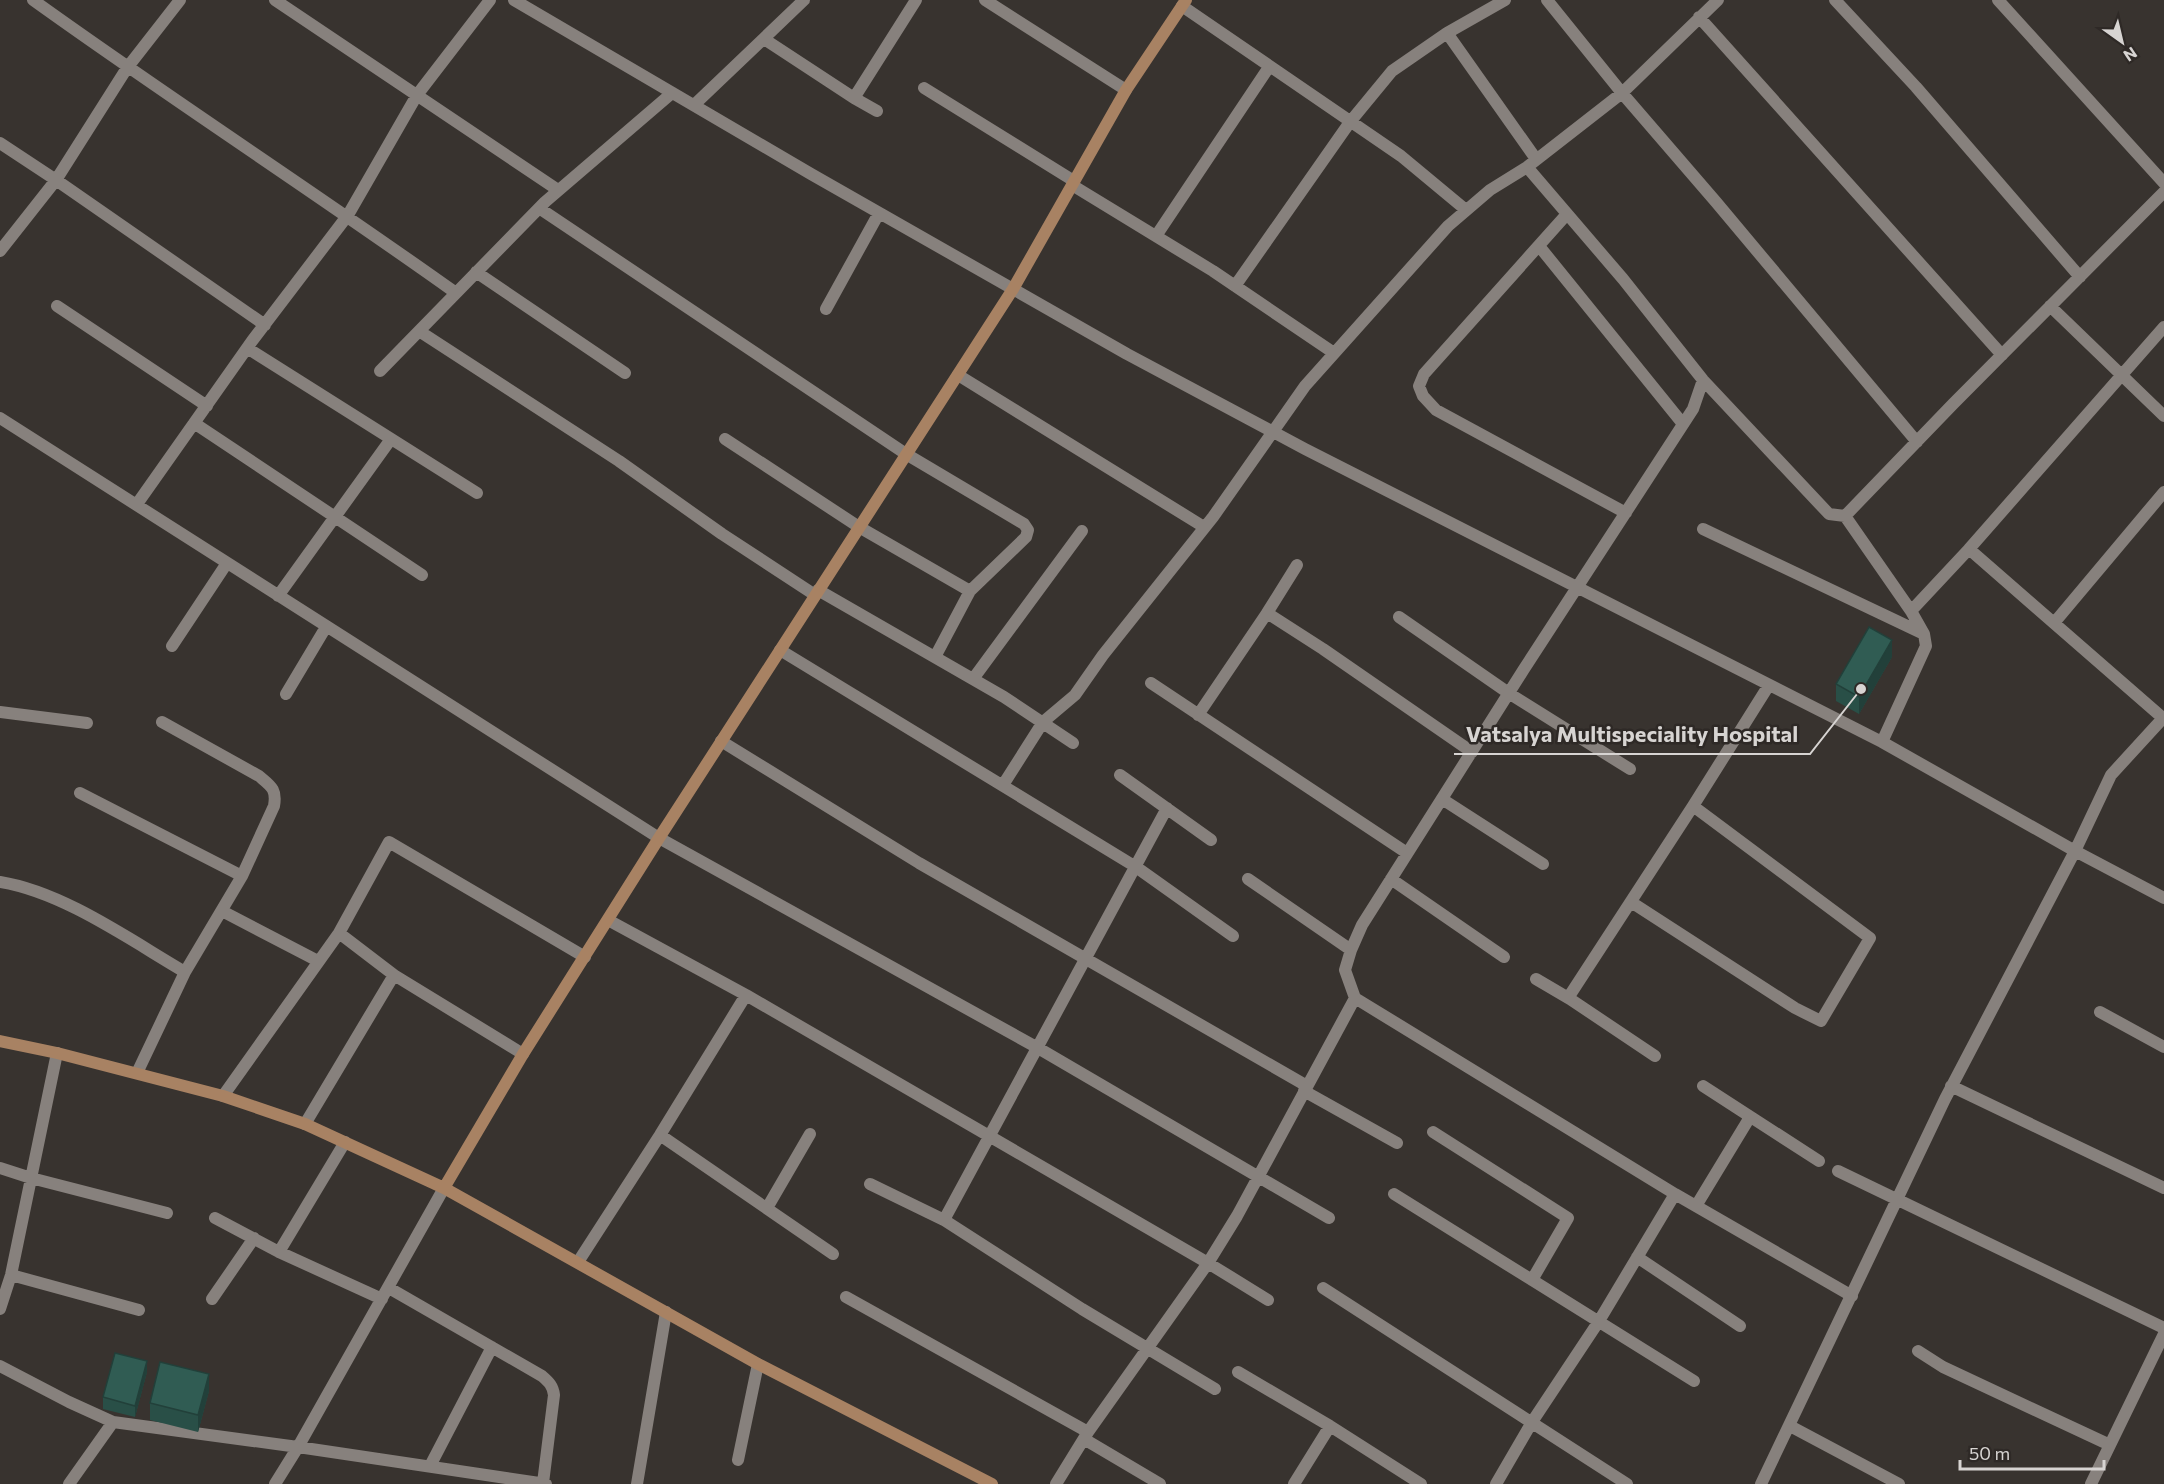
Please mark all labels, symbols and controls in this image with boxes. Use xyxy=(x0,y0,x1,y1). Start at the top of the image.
north arrow xyxy=(2092,12,2152,72)
text: N xyxy=(2120,44,2141,66)
callout: Vatsalya Multispeciality Hospital xyxy=(1454,714,1810,754)
text: Vatsalya Multispeciality Hospital xyxy=(1466,720,1798,747)
scale bar xyxy=(1960,1433,2104,1471)
text: 50 m xyxy=(1969,1442,2010,1464)

